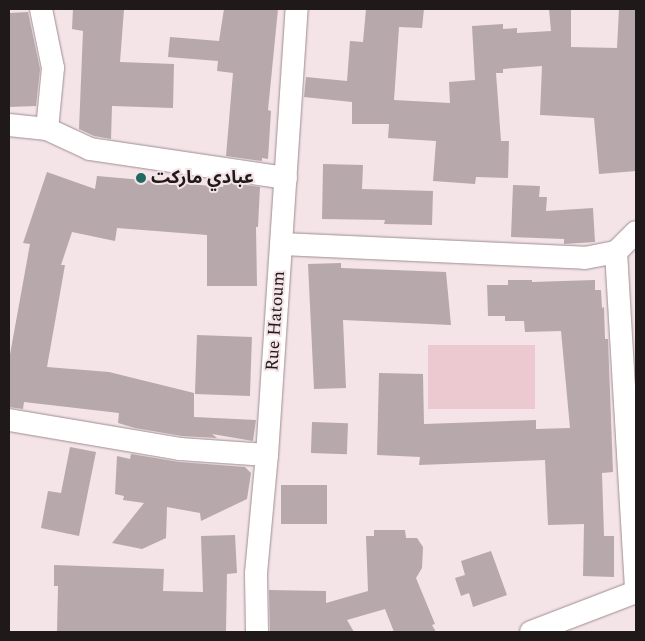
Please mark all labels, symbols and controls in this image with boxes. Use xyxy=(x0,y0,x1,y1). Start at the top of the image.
place label: عبادي ماركت xyxy=(151,167,254,189)
marker: عبادي ماركت xyxy=(135,172,147,184)
street label: Rue Hatoum xyxy=(262,270,290,372)

